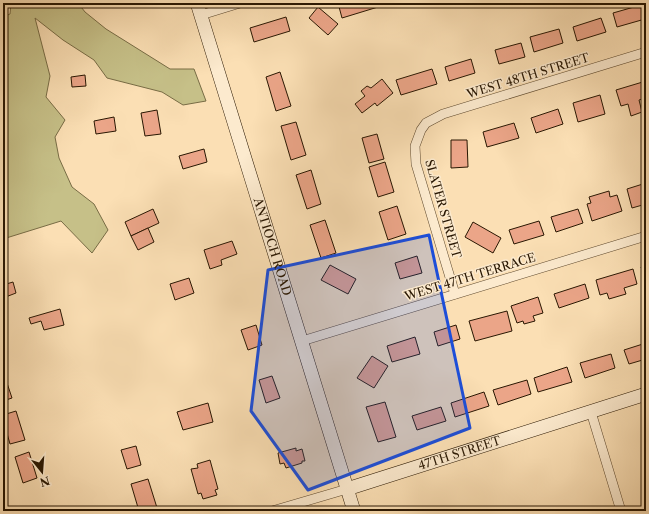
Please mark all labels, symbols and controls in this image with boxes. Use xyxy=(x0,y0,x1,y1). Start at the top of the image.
street label: WEST 48TH STREET xyxy=(464,50,591,102)
street label: SLATER STREET xyxy=(422,158,465,260)
street label: ANTIOCH ROAD xyxy=(250,195,295,298)
street label: WEST 47TH TERRACE xyxy=(402,249,537,304)
street label: 47TH STREET xyxy=(416,433,503,473)
north arrow xyxy=(22,452,62,492)
text: N xyxy=(38,473,52,490)

